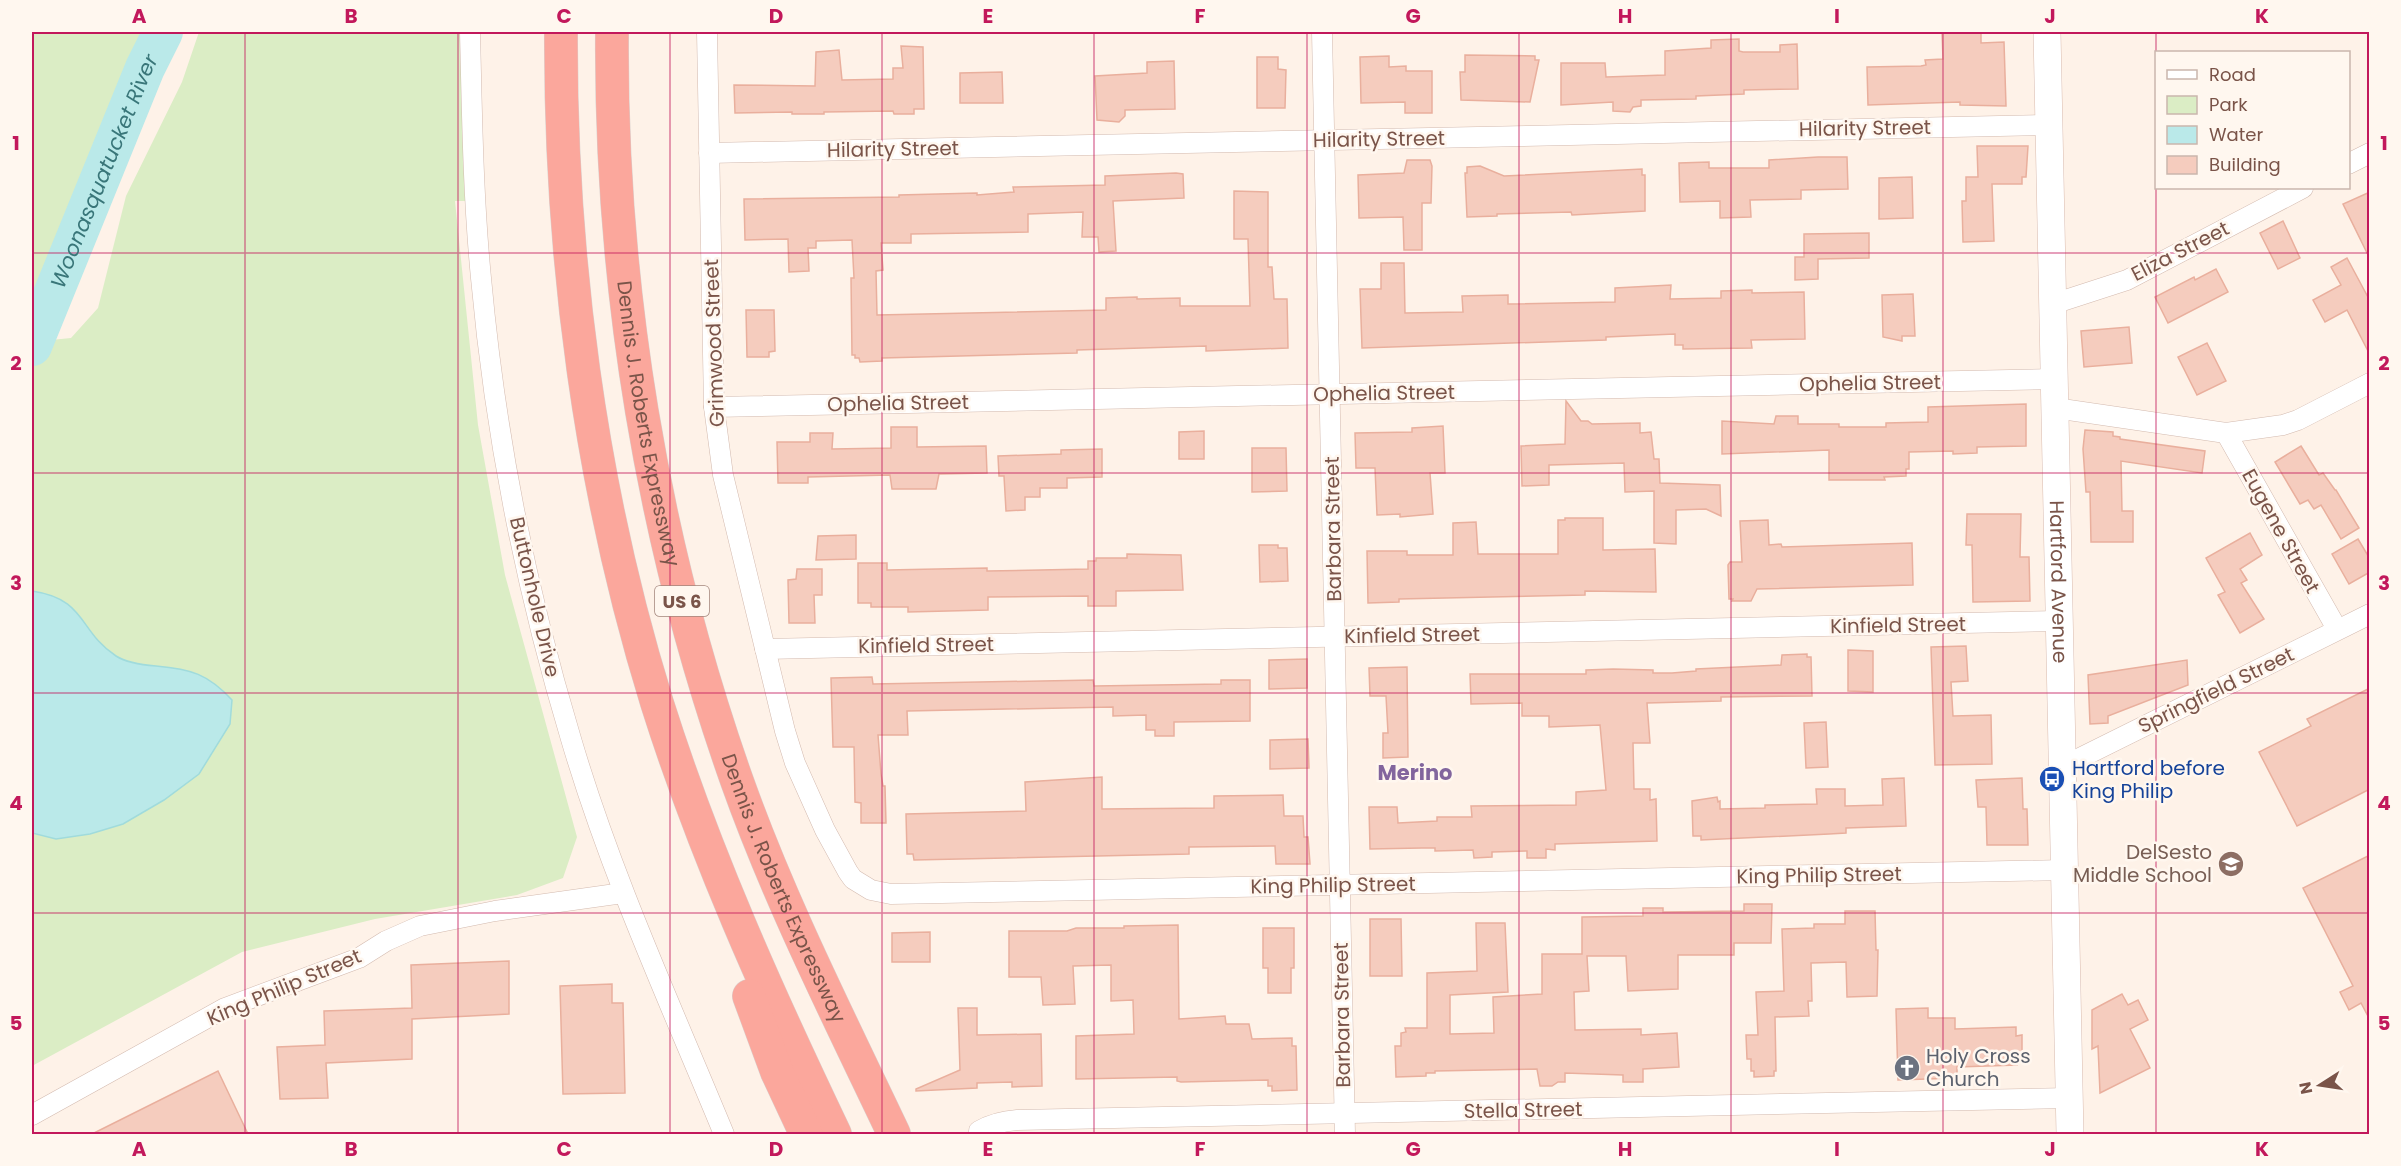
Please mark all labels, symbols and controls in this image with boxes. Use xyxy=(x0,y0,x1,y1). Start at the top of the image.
text: A xyxy=(132,2,147,30)
text: B xyxy=(344,2,358,30)
text: C xyxy=(556,2,572,30)
text: D xyxy=(769,2,783,30)
text: E xyxy=(983,2,993,30)
text: F xyxy=(1195,2,1206,30)
text: G xyxy=(1405,2,1421,30)
text: H xyxy=(1618,2,1632,30)
text: I xyxy=(1834,2,1840,30)
text: J xyxy=(2044,2,2056,30)
text: K xyxy=(2255,2,2269,30)
water label: Woonasquatucket River xyxy=(43,48,165,292)
legend xyxy=(2155,51,2350,189)
text: Road xyxy=(2209,62,2256,87)
text: Park xyxy=(2209,92,2248,117)
street label: Hilarity Street xyxy=(1799,113,1931,143)
text: Water xyxy=(2209,122,2263,147)
street label: Hilarity Street xyxy=(1313,124,1445,154)
text: 1 xyxy=(12,129,20,157)
text: 1 xyxy=(2380,129,2388,157)
street label: Hilarity Street xyxy=(827,134,959,164)
text: Building xyxy=(2209,152,2281,177)
street label: Eliza Street xyxy=(2126,214,2234,288)
street label: Grimwood Street xyxy=(697,259,731,427)
street label: Dennis J. Roberts Expressway xyxy=(610,279,687,569)
text: 2 xyxy=(10,349,22,377)
text: 2 xyxy=(2378,349,2390,377)
street label: Ophelia Street xyxy=(1799,368,1941,398)
street label: Ophelia Street xyxy=(1313,378,1455,408)
street label: Ophelia Street xyxy=(827,388,969,418)
street label: Barbara Street xyxy=(1318,456,1348,602)
street label: Eugene Street xyxy=(2235,464,2327,598)
street label: Hartford Avenue xyxy=(2043,500,2074,664)
street label: Buttonhole Drive xyxy=(503,514,567,680)
text: 3 xyxy=(10,569,22,597)
text: 3 xyxy=(2378,569,2390,597)
road number: US 6 xyxy=(655,586,709,616)
street label: Kinfield Street xyxy=(1830,610,1966,640)
street label: Kinfield Street xyxy=(1344,620,1480,650)
street label: Kinfield Street xyxy=(858,630,994,660)
street label: Springfield Street xyxy=(2133,640,2299,740)
street label: Dennis J. Roberts Expressway xyxy=(715,750,853,1027)
place label: Hartford before King Philip xyxy=(2072,754,2225,805)
district label: Merino xyxy=(1378,758,1452,787)
bus stop icon: Hartford before King Philip xyxy=(2037,764,2067,794)
text: 4 xyxy=(9,789,23,817)
text: 4 xyxy=(2377,789,2391,817)
place label: DelSesto Middle School xyxy=(2073,838,2212,889)
school or university icon: DelSesto Middle School xyxy=(2216,849,2246,879)
street label: King Philip Street xyxy=(1736,860,1902,890)
street label: King Philip Street xyxy=(1250,870,1416,900)
street label: King Philip Street xyxy=(203,942,365,1032)
street label: Barbara Street xyxy=(1327,942,1357,1088)
text: 5 xyxy=(10,1009,23,1037)
text: 5 xyxy=(2378,1009,2391,1037)
place label: Holy Cross Church xyxy=(1926,1042,2031,1093)
church icon: Holy Cross Church xyxy=(1892,1053,1922,1083)
north arrow xyxy=(2290,1055,2350,1115)
text: N xyxy=(2293,1080,2318,1096)
street label: Stella Street xyxy=(1463,1095,1583,1125)
text: A xyxy=(132,1135,147,1163)
text: B xyxy=(344,1135,358,1163)
text: C xyxy=(556,1135,572,1163)
text: D xyxy=(769,1135,783,1163)
text: E xyxy=(983,1135,993,1163)
text: F xyxy=(1195,1135,1206,1163)
text: G xyxy=(1405,1135,1421,1163)
text: H xyxy=(1618,1135,1632,1163)
text: I xyxy=(1834,1135,1840,1163)
text: J xyxy=(2044,1135,2056,1163)
text: K xyxy=(2255,1135,2269,1163)

